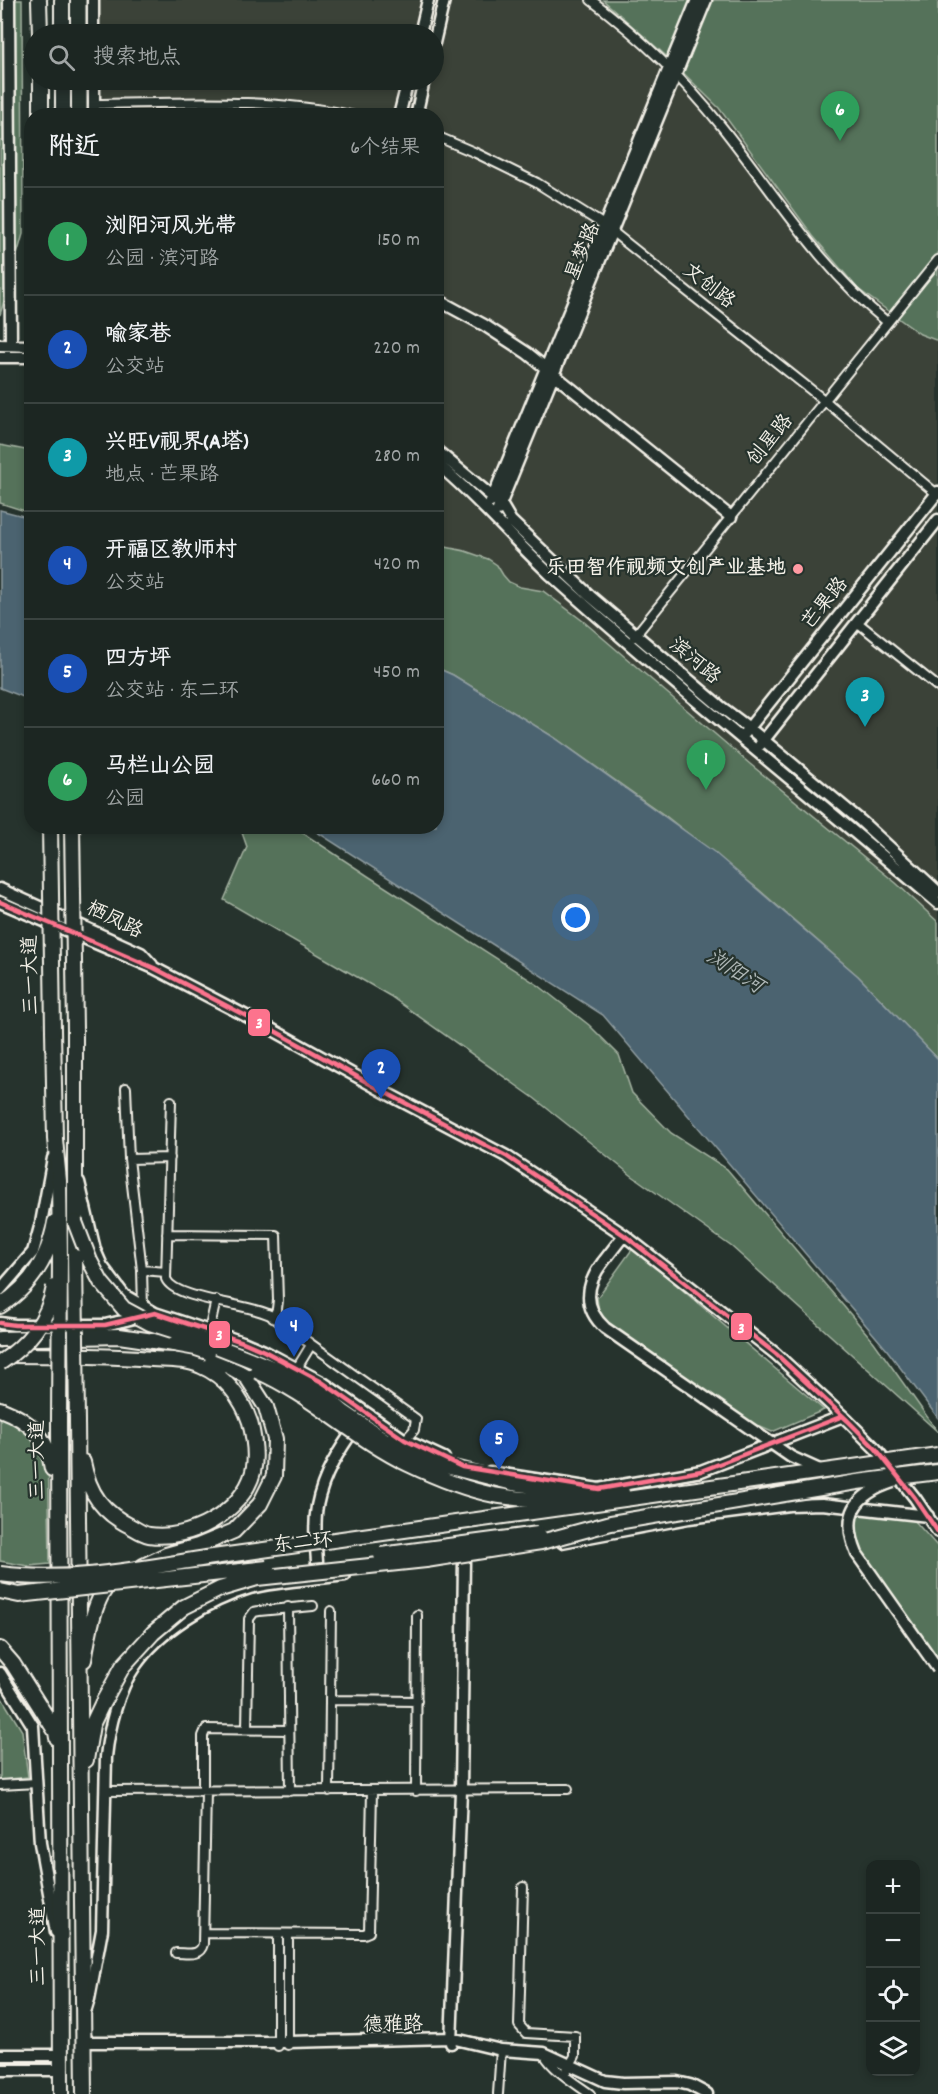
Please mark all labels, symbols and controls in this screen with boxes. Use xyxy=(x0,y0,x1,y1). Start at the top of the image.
search box xyxy=(24,24,444,90)
icon: search xyxy=(45,41,78,74)
text: 搜索地点 xyxy=(93,43,181,74)
pin: 6 xyxy=(820,92,860,141)
text: 附近 xyxy=(48,130,100,167)
text: 6个结果 xyxy=(350,135,420,163)
text: 浏阳河风光带 xyxy=(105,212,237,243)
street label: 星梦路 xyxy=(560,218,609,285)
text: 1 xyxy=(65,227,70,255)
text: 150 m xyxy=(377,227,420,255)
text: 公园 · 滨河路 xyxy=(105,246,219,274)
street label: 文创路 xyxy=(676,257,741,317)
text: 喻家巷 xyxy=(105,320,171,351)
text: 2 xyxy=(63,335,72,363)
text: 220 m xyxy=(373,335,420,363)
text: 公交站 xyxy=(105,354,165,382)
street label: 创星路 xyxy=(741,408,801,473)
text: 兴旺V视界(A塔) xyxy=(105,428,249,459)
text: 3 xyxy=(63,443,72,471)
text: 280 m xyxy=(374,443,420,471)
text: 地点 · 芒果路 xyxy=(105,462,219,490)
text: 开福区教师村 xyxy=(105,536,237,567)
text: 4 xyxy=(63,551,72,579)
text: 420 m xyxy=(374,551,420,579)
place label: 乐田智作视频文创产业基地 xyxy=(546,555,786,583)
marker: 乐田智作视频文创产业基地 xyxy=(791,562,805,576)
text: 公交站 xyxy=(105,570,165,598)
street label: 芒果路 xyxy=(796,571,856,636)
street label: 滨河路 xyxy=(662,632,727,693)
text: 四方坪 xyxy=(105,644,171,675)
text: 5 xyxy=(63,659,72,687)
text: 450 m xyxy=(373,659,420,687)
text: 公交站 · 东二环 xyxy=(105,678,239,706)
pin: 3 xyxy=(846,678,884,727)
pin: 1 xyxy=(686,740,726,790)
text: 马栏山公园 xyxy=(105,752,215,783)
text: 6 xyxy=(63,767,72,795)
text: 660 m xyxy=(371,767,420,795)
text: 公园 xyxy=(105,786,145,814)
street label: 栖凤路 xyxy=(81,895,148,947)
your location xyxy=(561,903,590,932)
street label: 三一大道 xyxy=(17,935,47,1015)
water label: 浏阳河 xyxy=(699,943,771,1004)
line badge: 3 xyxy=(247,1008,271,1037)
text: 3 xyxy=(255,1013,263,1036)
pin: 2 xyxy=(362,1050,400,1099)
pin: 4 xyxy=(274,1308,314,1357)
line badge: 3 xyxy=(730,1312,753,1341)
text: 3 xyxy=(737,1318,745,1341)
line badge: 3 xyxy=(208,1320,231,1349)
text: 3 xyxy=(215,1325,223,1348)
street label: 三一大道 xyxy=(25,1420,53,1500)
pin: 5 xyxy=(480,1420,518,1470)
street label: 东二环 xyxy=(272,1527,334,1561)
map controls xyxy=(866,1860,920,2076)
button: + xyxy=(866,1860,920,1914)
street label: 三一大道 xyxy=(26,1906,54,1986)
button: − xyxy=(866,1914,920,1968)
button: locate xyxy=(866,1968,920,2022)
street label: 德雅路 xyxy=(363,2011,424,2041)
button: layers xyxy=(866,2022,920,2076)

